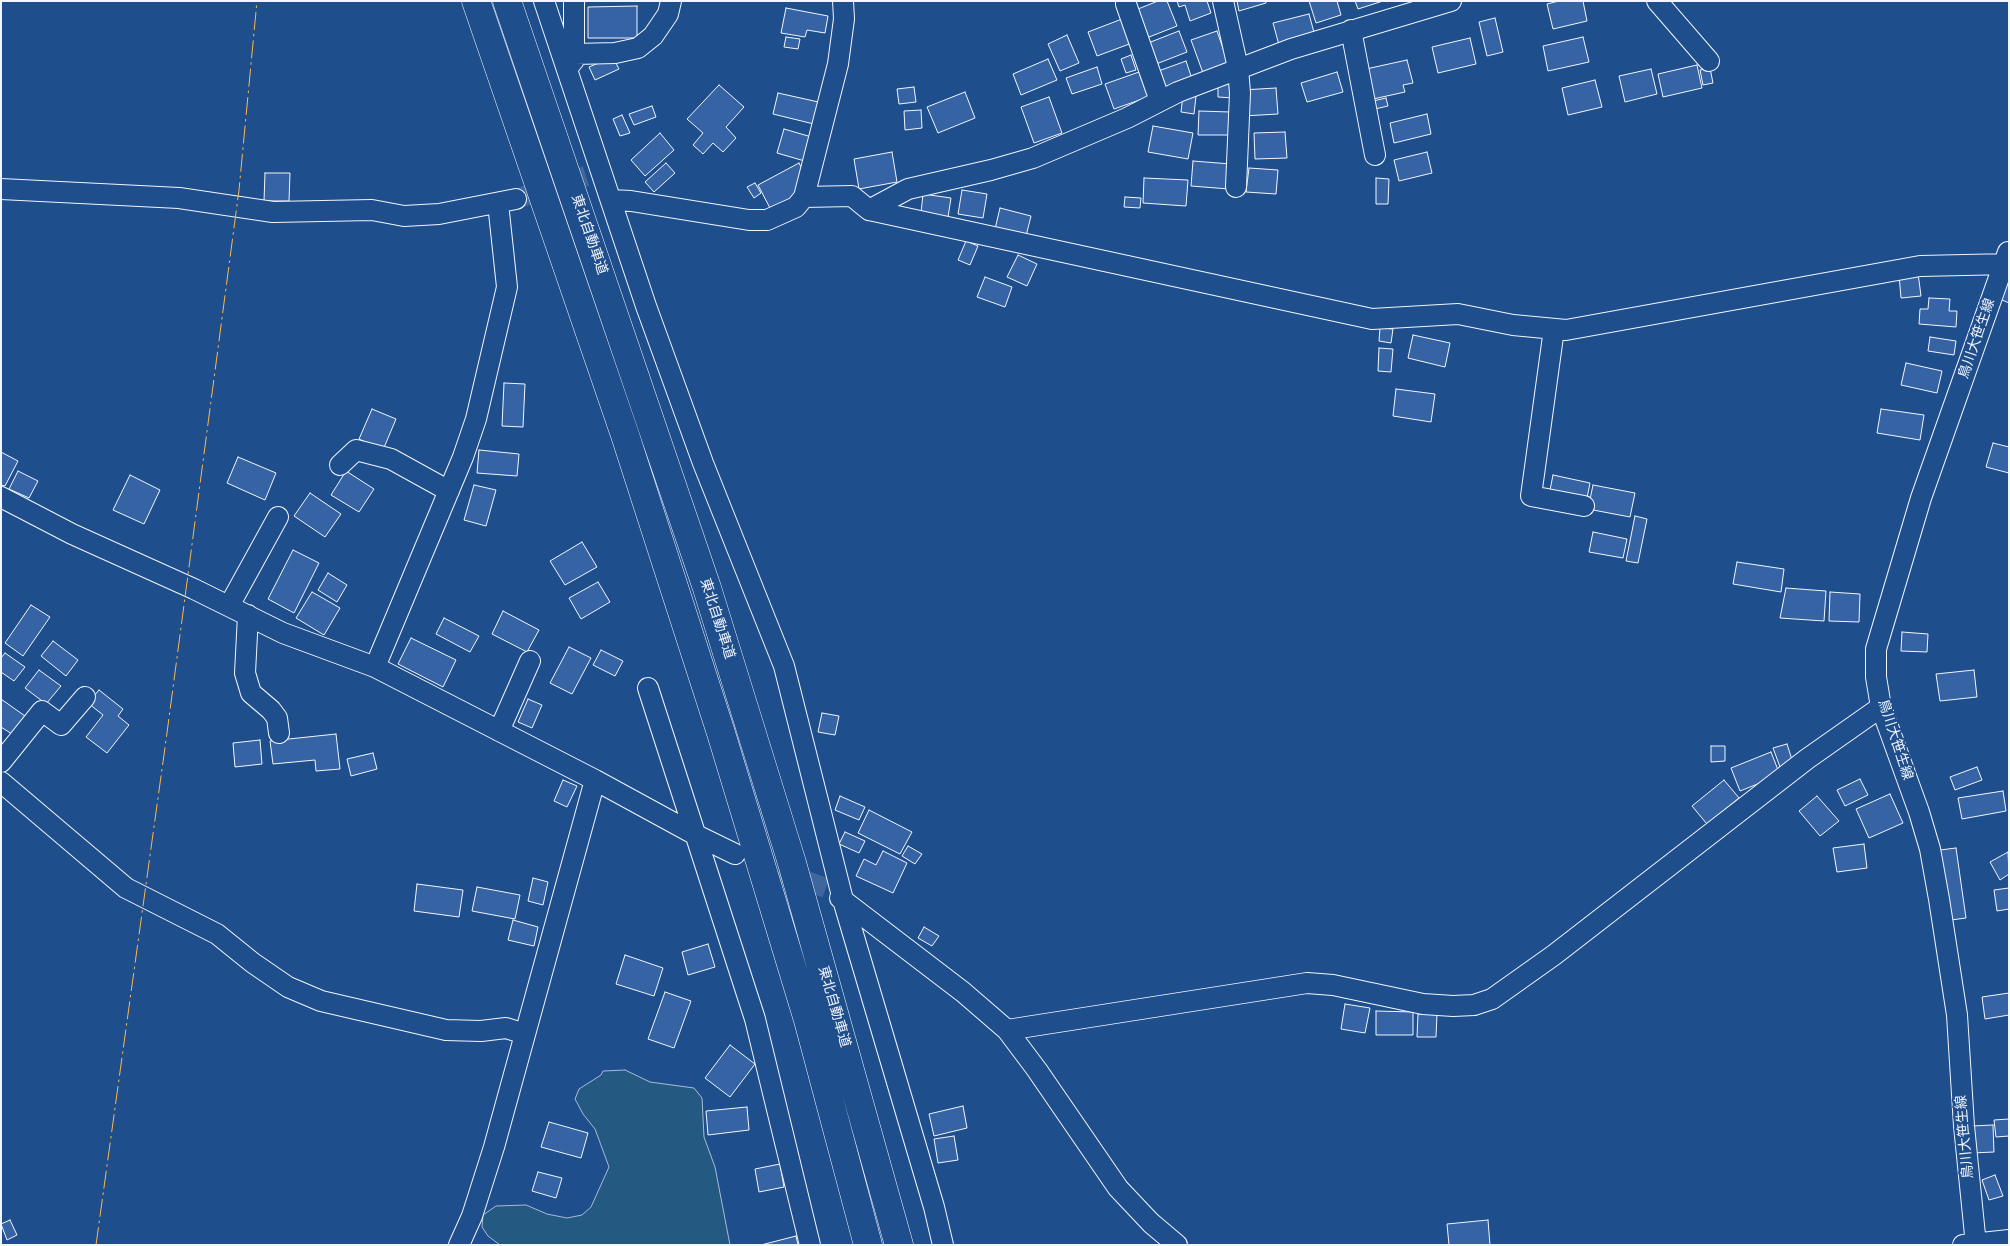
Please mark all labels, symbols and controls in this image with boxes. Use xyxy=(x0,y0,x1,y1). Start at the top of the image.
street label: 東北自動車道 xyxy=(566,193,610,277)
street label: 鳥川大笹生線 xyxy=(1956,297,2000,381)
street label: 東北自動車道 xyxy=(695,576,737,662)
street label: 鳥川大笹生線 xyxy=(1873,697,1915,783)
street label: 東北自動車道 xyxy=(813,964,853,1050)
street label: 鳥川大笹生線 xyxy=(1954,1094,1978,1180)

